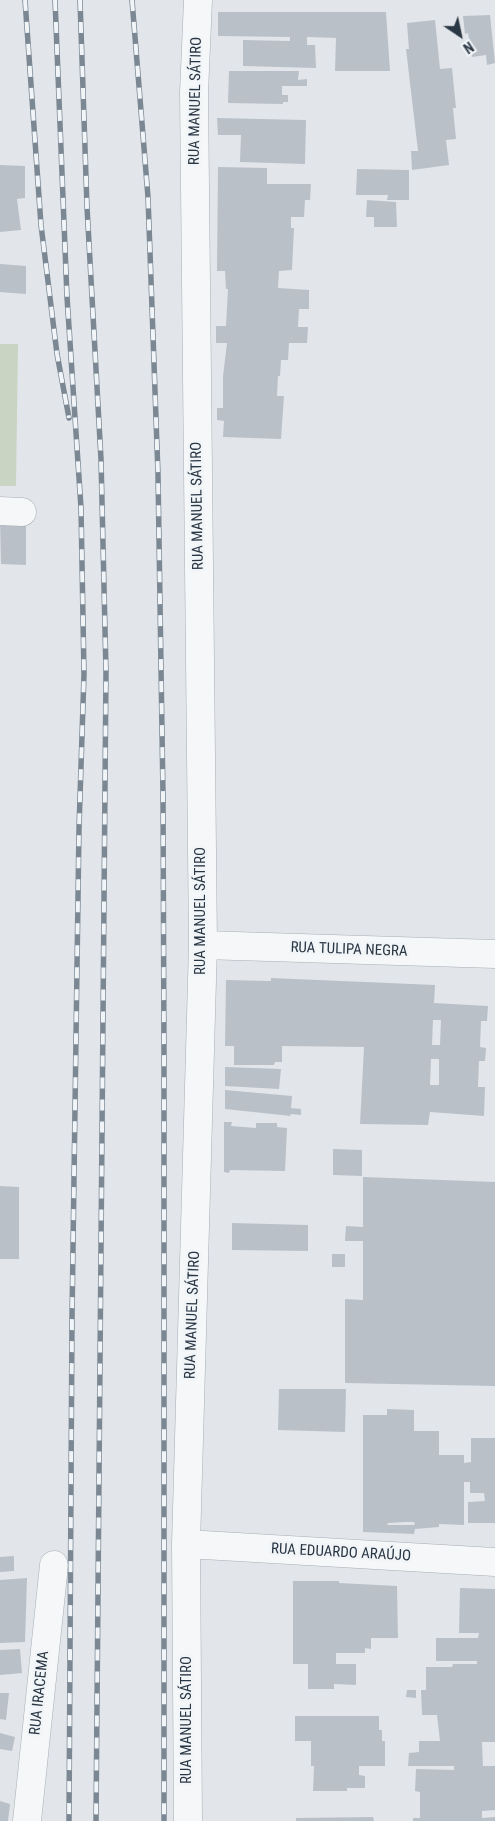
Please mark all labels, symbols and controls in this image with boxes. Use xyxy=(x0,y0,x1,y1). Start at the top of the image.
north arrow xyxy=(435,10,485,60)
street label: RUA MANUEL SÁTIRO xyxy=(186,37,206,165)
text: N xyxy=(460,38,476,56)
street label: RUA MANUEL SÁTIRO xyxy=(188,442,208,570)
street label: RUA MANUEL SÁTIRO xyxy=(192,847,210,975)
street label: RUA TULIPA NEGRA xyxy=(290,939,408,961)
street label: RUA MANUEL SÁTIRO xyxy=(182,1251,204,1379)
street label: RUA EDUARDO ARAÚJO xyxy=(271,1540,411,1566)
street label: RUA IRACEMA xyxy=(27,1650,53,1736)
street label: RUA MANUEL SÁTIRO xyxy=(178,1656,196,1784)

